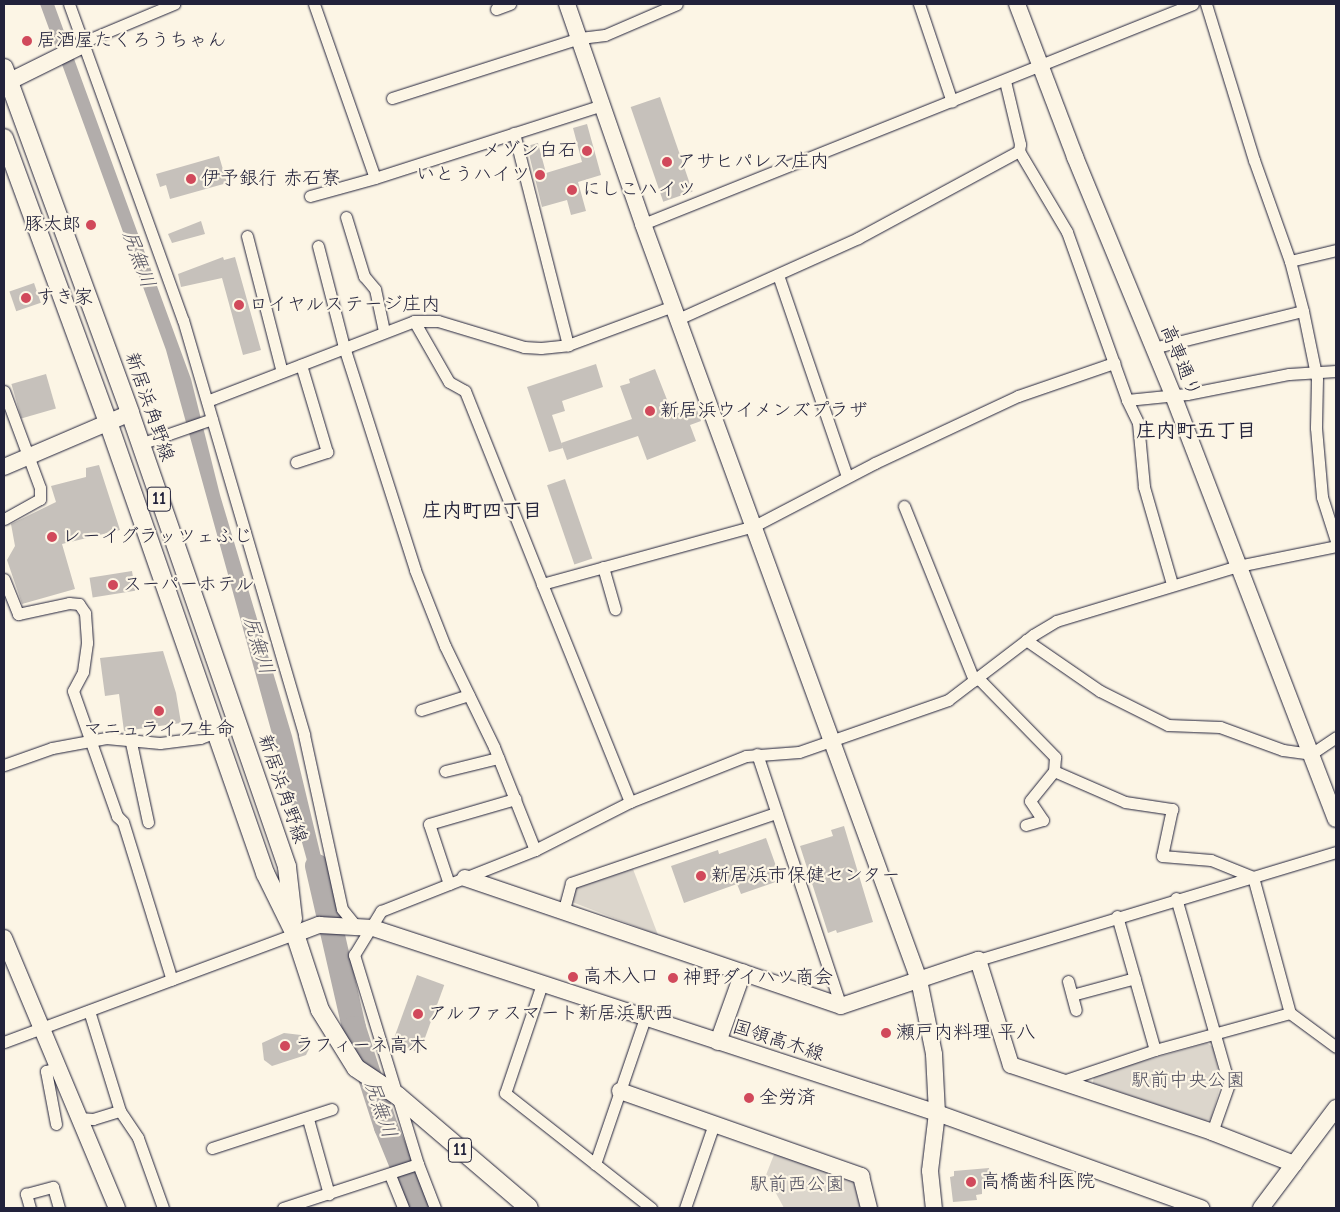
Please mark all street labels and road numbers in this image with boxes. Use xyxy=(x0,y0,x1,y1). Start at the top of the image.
street label: 高専通り xyxy=(1155,321,1205,401)
street label: 新居浜角野線 xyxy=(120,349,178,465)
road number: 11 xyxy=(146,484,172,514)
street label: 新居浜角野線 xyxy=(253,731,311,847)
street label: 国領高木線 xyxy=(729,1015,827,1067)
road number: 11 xyxy=(448,1134,472,1166)

